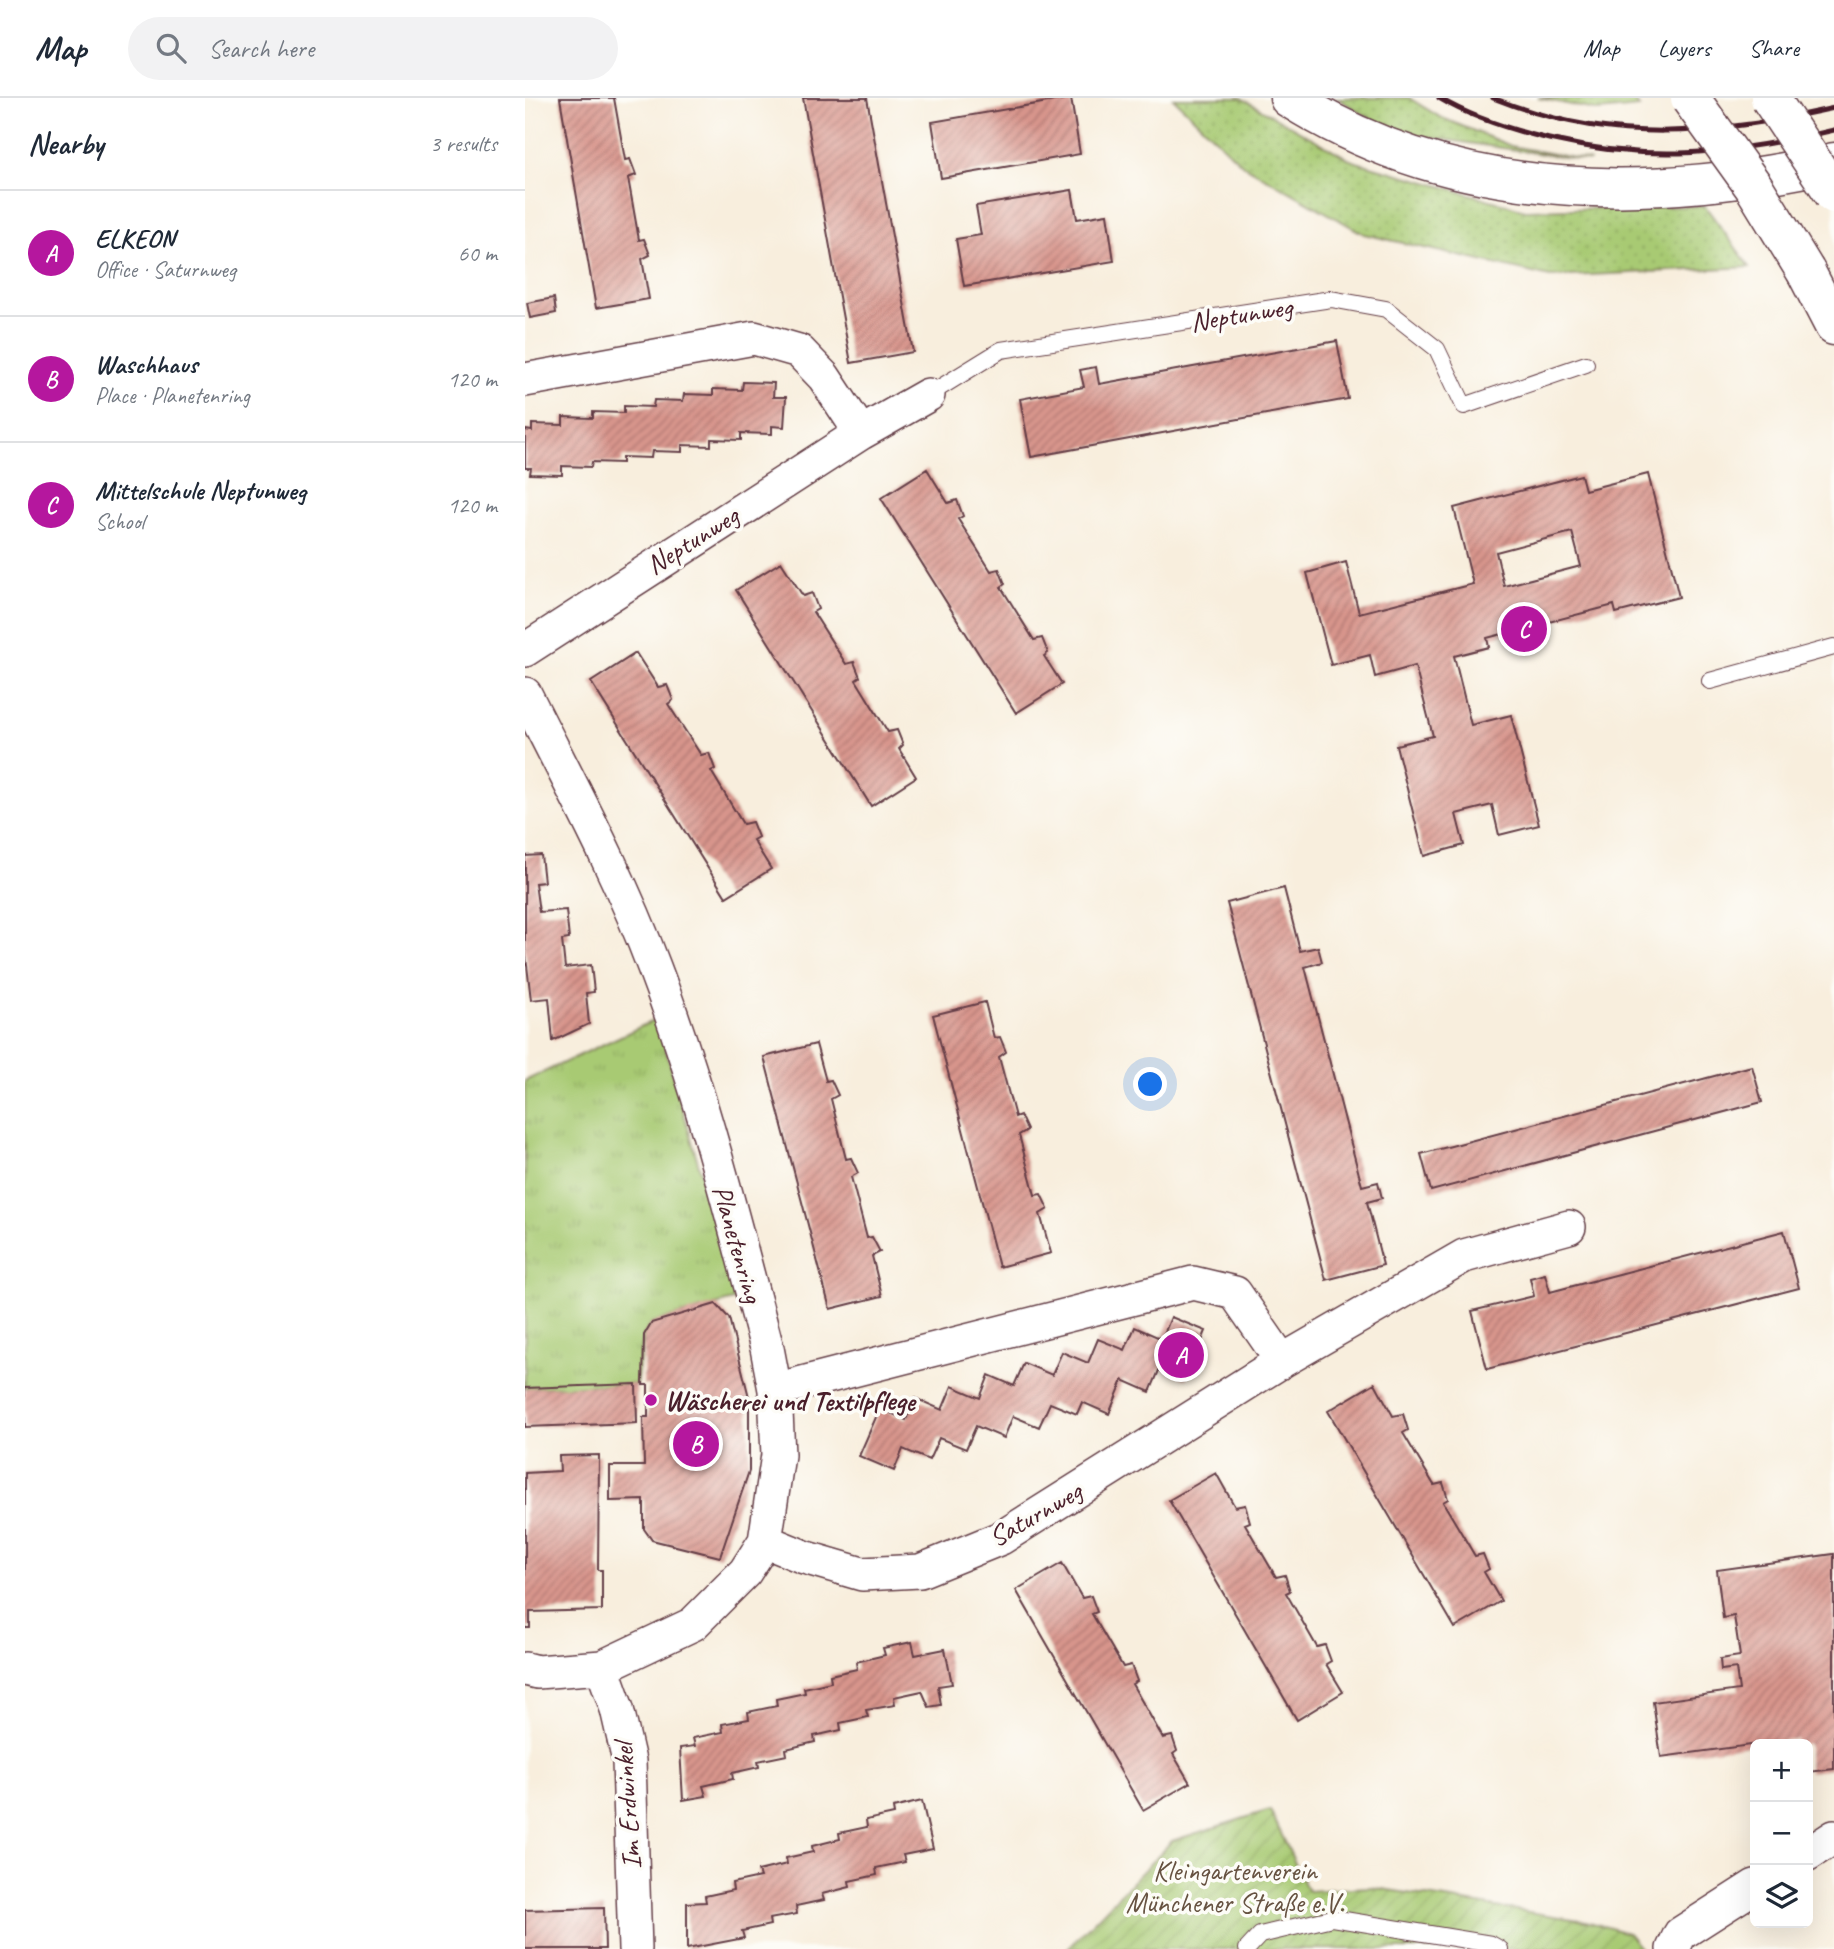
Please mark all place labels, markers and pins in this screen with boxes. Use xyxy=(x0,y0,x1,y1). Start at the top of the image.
pin: C xyxy=(1501,603,1547,655)
pin: A xyxy=(1158,1329,1204,1381)
place label: Wäscherei und Textilpflege xyxy=(665,1383,917,1418)
marker: Wäscherei und Textilpflege xyxy=(643,1392,659,1408)
pin: B xyxy=(673,1418,719,1470)

